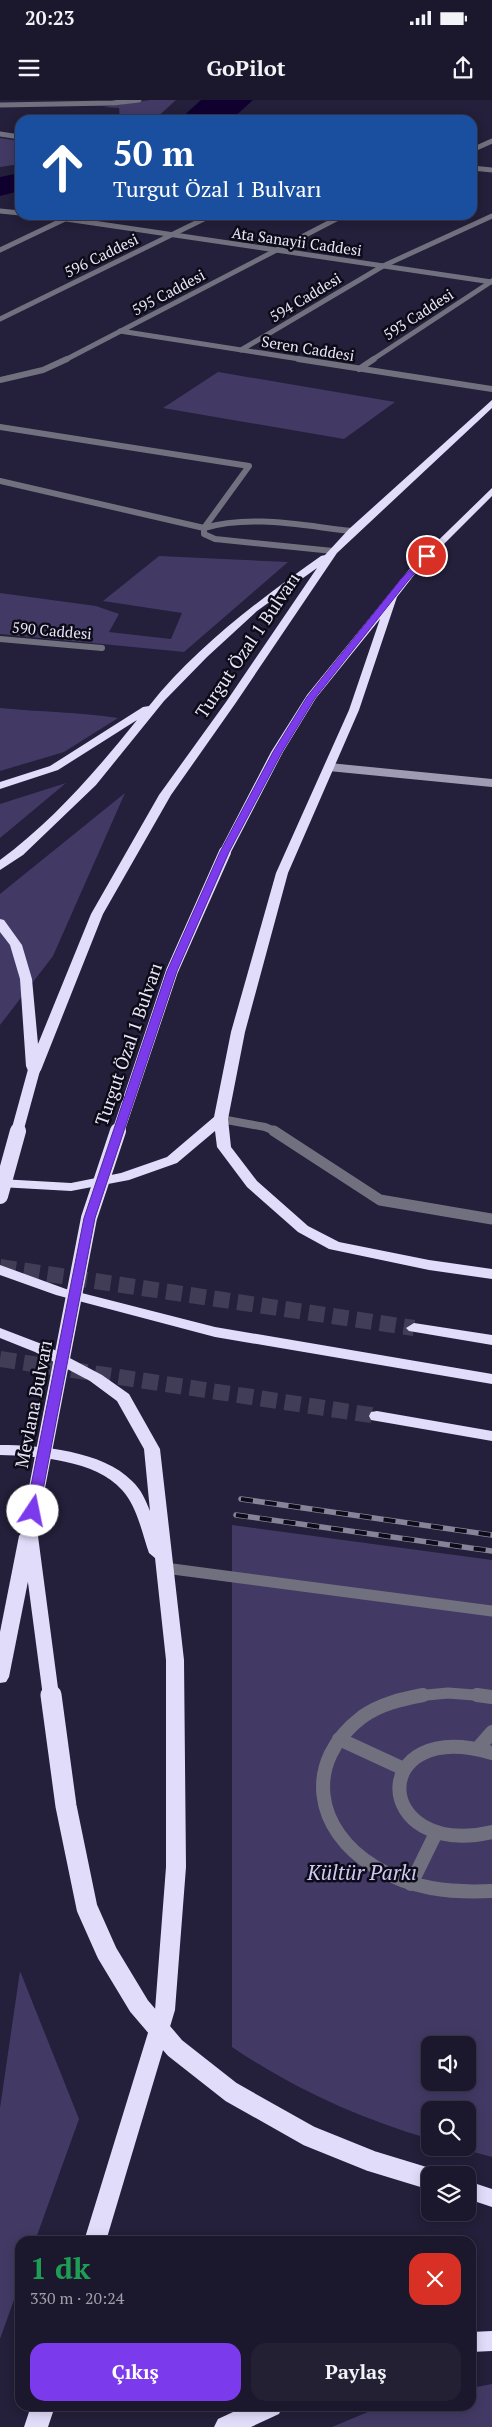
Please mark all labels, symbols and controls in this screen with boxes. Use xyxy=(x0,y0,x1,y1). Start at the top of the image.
text: 20:23 xyxy=(25,5,74,30)
text: GoPilot xyxy=(206,53,286,82)
icon: menu xyxy=(15,54,43,82)
icon: share xyxy=(449,54,477,82)
text: 50 m xyxy=(113,130,194,176)
icon: ahead xyxy=(30,135,95,200)
text: Turgut Özal 1 Bulvarı xyxy=(113,174,322,203)
street label: Ata Sanayii Caddesi xyxy=(231,222,363,260)
street label: 596 Caddesi xyxy=(61,228,141,282)
street label: 595 Caddesi xyxy=(128,264,208,320)
street label: 594 Caddesi xyxy=(266,268,344,326)
street label: 593 Caddesi xyxy=(379,284,457,344)
street label: Seren Caddesi xyxy=(260,331,356,365)
pin xyxy=(406,535,448,577)
icon: arrive xyxy=(413,542,441,570)
street label: Turgut Özal 1 Bulvarı xyxy=(189,568,305,722)
street label: 590 Caddesi xyxy=(11,617,93,643)
street label: Turgut Özal 1 Bulvarı xyxy=(89,959,167,1129)
street label: Mevlana Bulvarı xyxy=(9,1338,57,1470)
position arrow xyxy=(6,1484,58,1536)
park label: Kültür Parkı xyxy=(306,1858,417,1886)
map controls xyxy=(421,2036,476,2221)
button: sound xyxy=(421,2036,476,2091)
button: search xyxy=(421,2101,476,2156)
button: layers xyxy=(421,2166,476,2221)
text: 1 dk xyxy=(30,2248,91,2288)
button: close xyxy=(409,2253,461,2305)
text: 330 m · 20:24 xyxy=(30,2287,124,2309)
button: Çıkış xyxy=(30,2343,241,2401)
button: Paylaş xyxy=(251,2343,461,2401)

